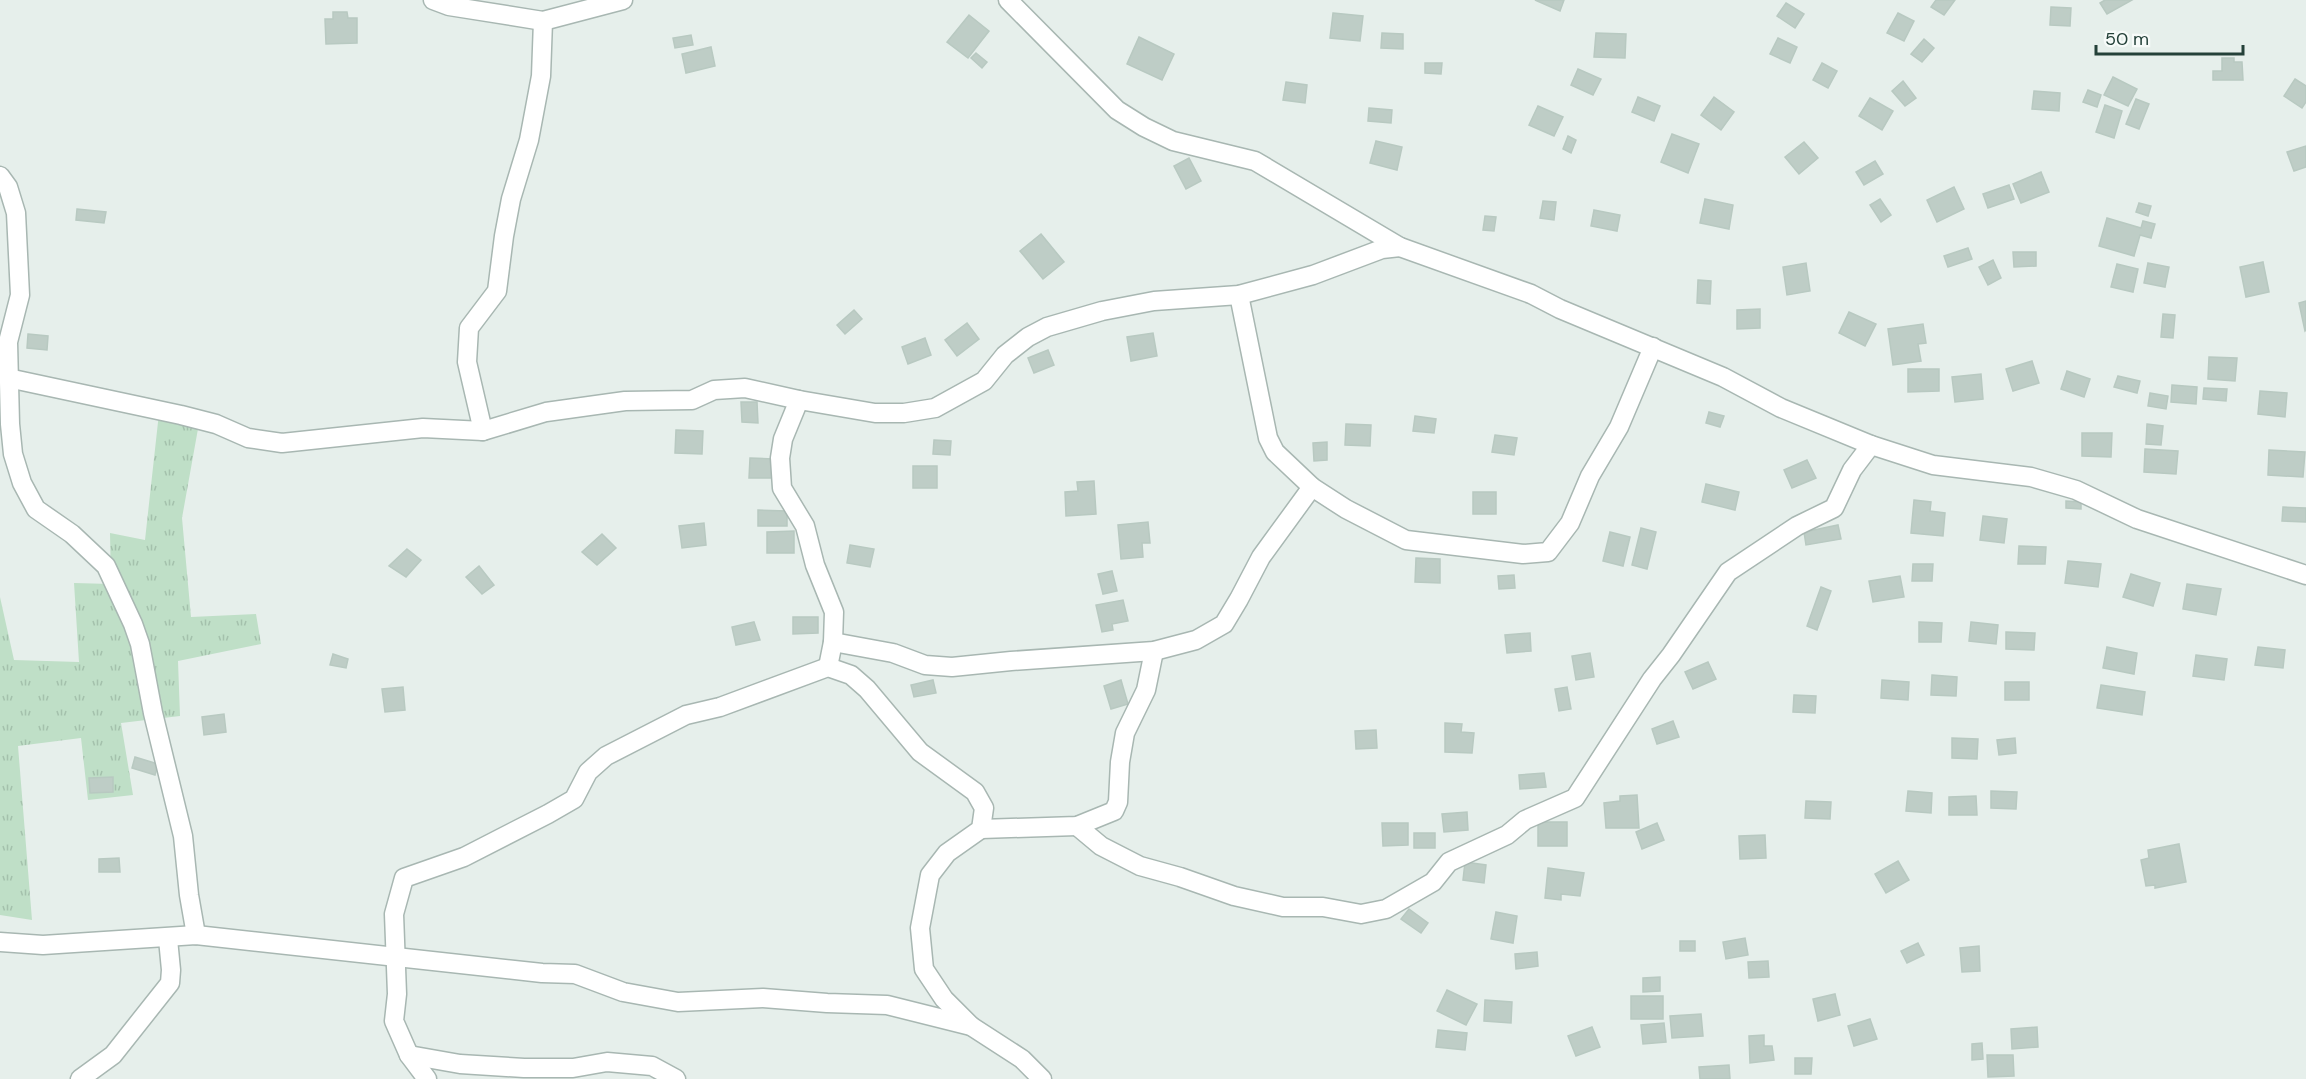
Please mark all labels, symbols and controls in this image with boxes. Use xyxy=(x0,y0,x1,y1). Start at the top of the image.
scale bar xyxy=(2096,18,2243,56)
text: 50 m xyxy=(2105,27,2149,51)

